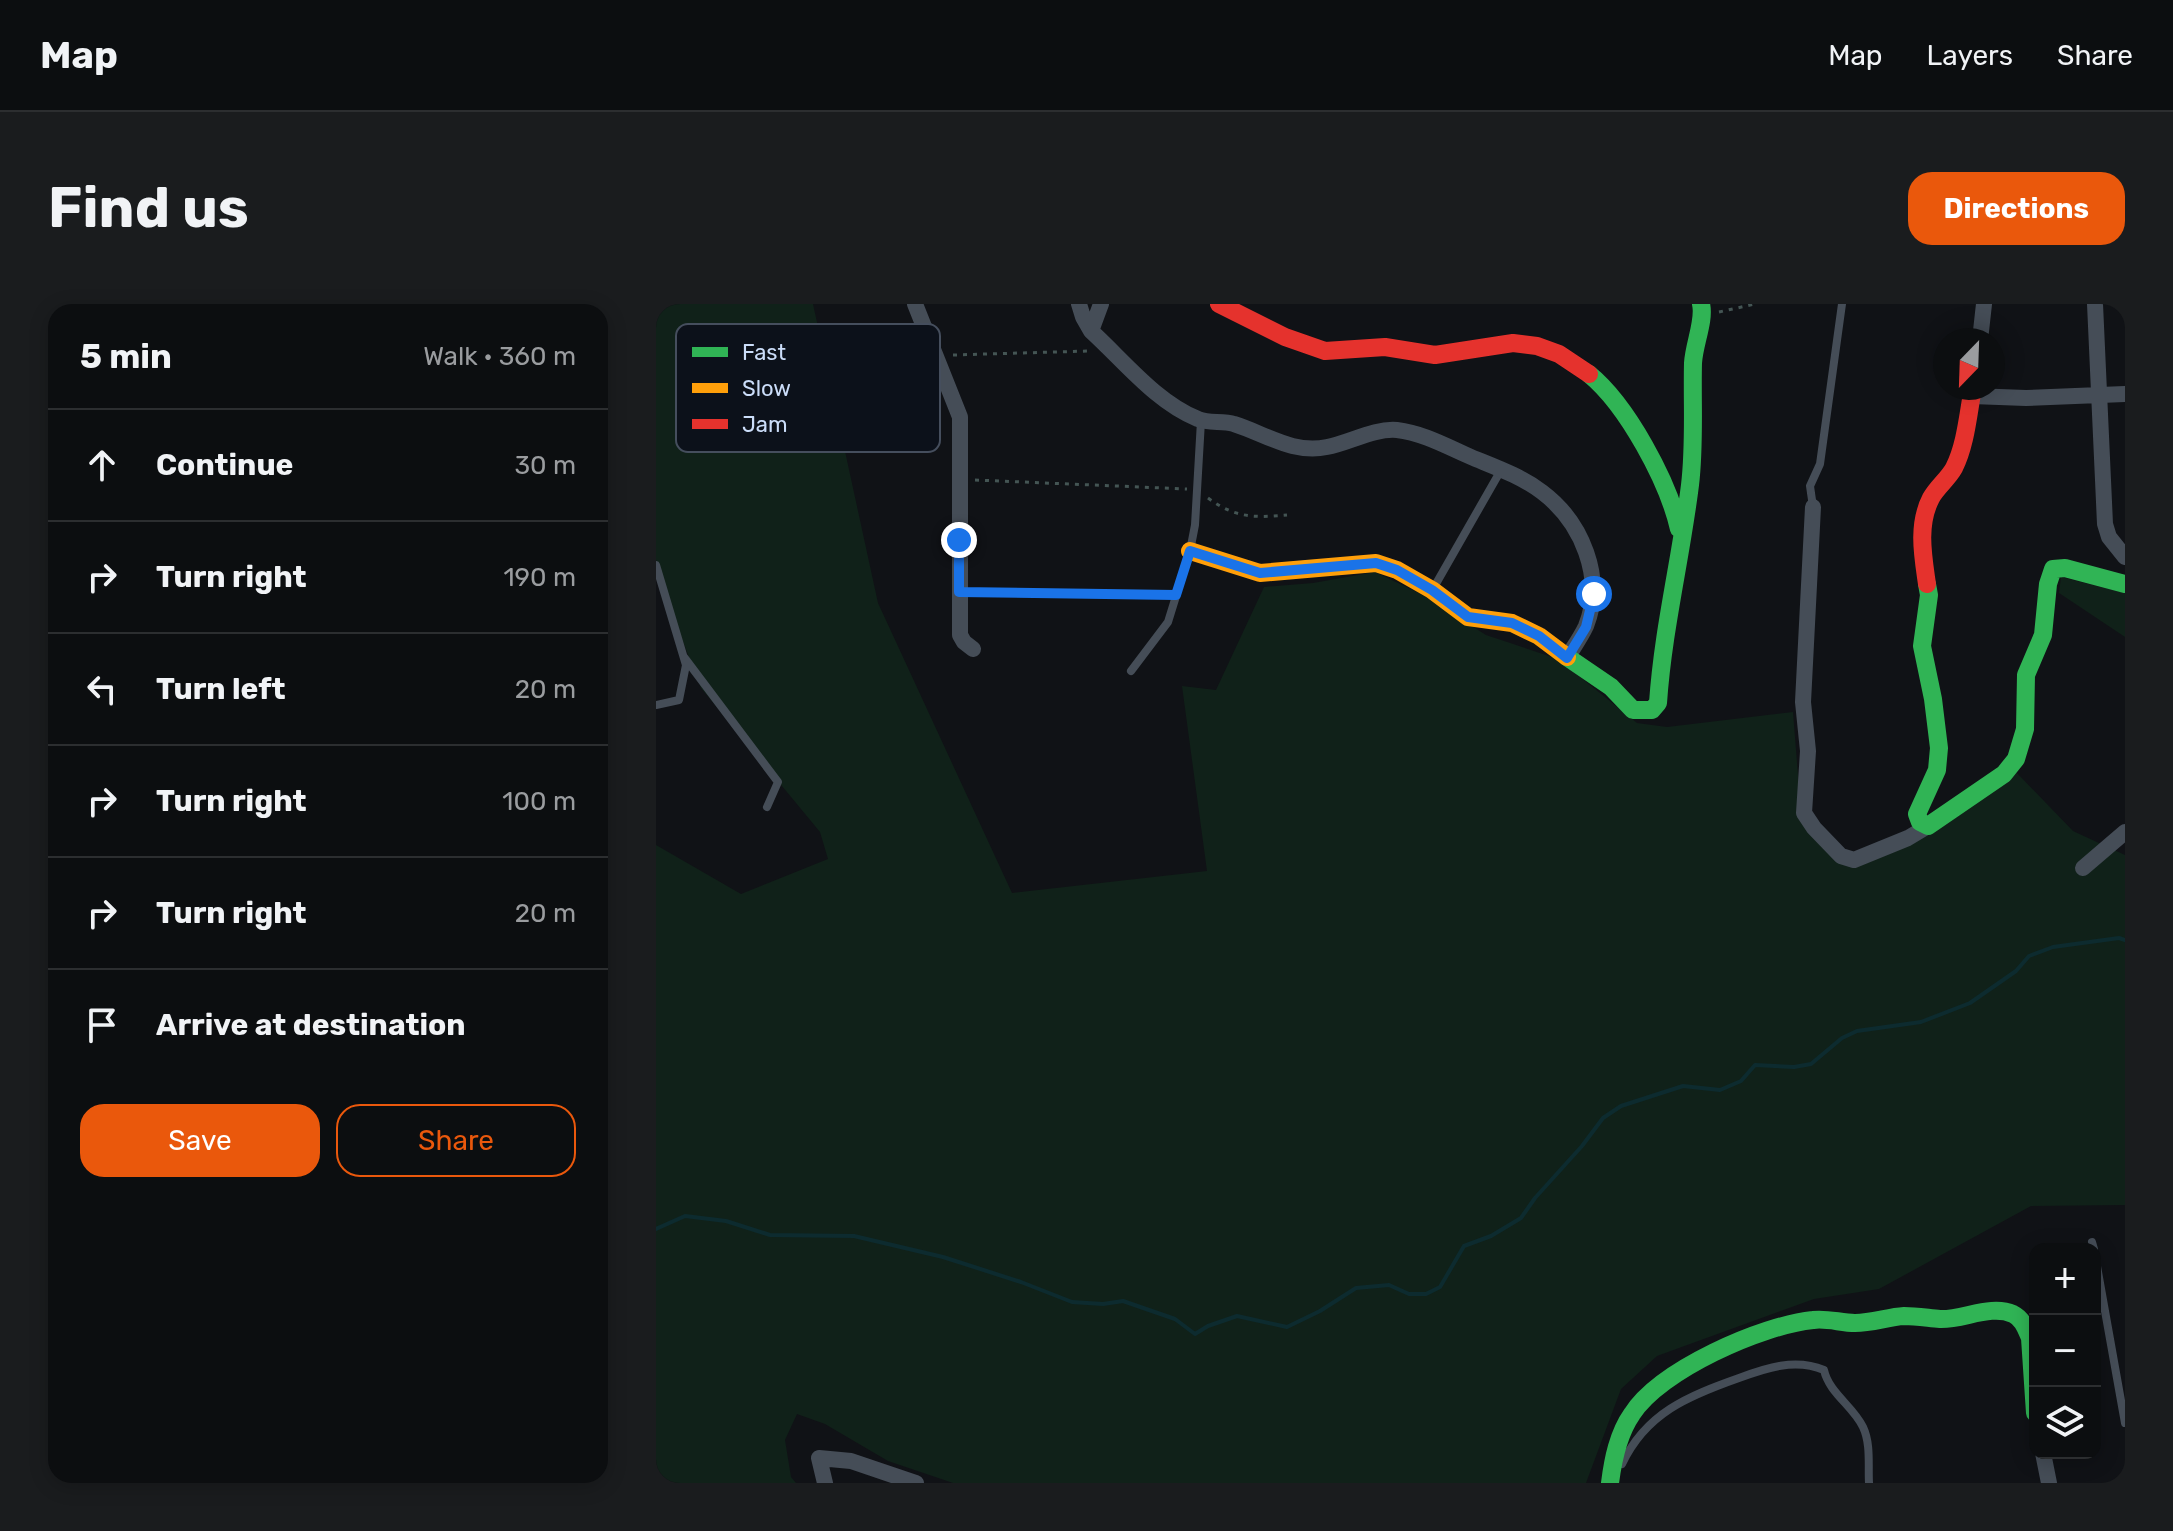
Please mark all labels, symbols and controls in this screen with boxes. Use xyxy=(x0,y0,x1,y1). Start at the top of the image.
text: Map xyxy=(40,32,118,78)
text: Map xyxy=(1828,39,1883,72)
text: Layers xyxy=(1927,39,2013,72)
text: Share xyxy=(2057,39,2133,72)
button: Directions xyxy=(1908,172,2125,245)
text: Find us xyxy=(48,175,249,241)
legend xyxy=(676,324,940,452)
north arrow xyxy=(1933,328,2005,400)
text: 5 min xyxy=(80,336,172,377)
text: Fast xyxy=(742,339,787,366)
text: Walk · 360 m xyxy=(423,341,576,372)
text: Slow xyxy=(742,375,791,402)
text: Jam xyxy=(742,411,788,438)
icon: ahead xyxy=(80,443,124,487)
text: Continue xyxy=(156,447,293,483)
text: 30 m xyxy=(514,450,576,481)
route end xyxy=(941,522,977,558)
icon: right xyxy=(80,555,124,599)
text: Turn right xyxy=(156,559,307,595)
text: 190 m xyxy=(503,562,576,593)
route start xyxy=(1576,576,1612,612)
icon: left xyxy=(80,667,124,711)
text: Turn left xyxy=(156,671,286,707)
text: 20 m xyxy=(515,674,576,705)
icon: right xyxy=(80,779,124,823)
text: Turn right xyxy=(156,783,307,819)
text: 100 m xyxy=(502,786,576,817)
icon: right xyxy=(80,891,124,935)
text: Turn right xyxy=(156,895,307,931)
text: 20 m xyxy=(515,898,576,929)
icon: arrive xyxy=(80,1003,124,1047)
text: Arrive at destination xyxy=(156,1007,466,1043)
button: Save xyxy=(80,1104,320,1177)
button: Share xyxy=(336,1104,576,1177)
map controls xyxy=(2029,1243,2101,1459)
button: + xyxy=(2029,1243,2101,1315)
button: − xyxy=(2029,1315,2101,1387)
button: layers xyxy=(2029,1387,2101,1459)

